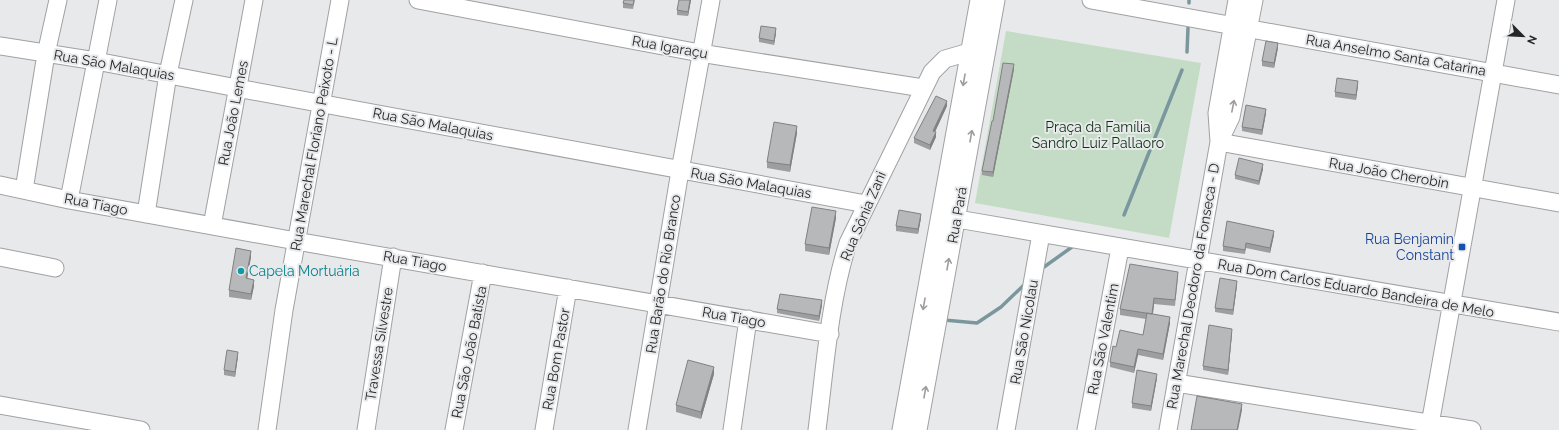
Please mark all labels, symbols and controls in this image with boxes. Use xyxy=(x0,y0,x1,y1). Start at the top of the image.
north arrow xyxy=(1503,16,1543,56)
street label: Rua Anselmo Santa Catarina xyxy=(1305,31,1487,79)
street label: Rua Igaraçu xyxy=(631,32,709,62)
text: N xyxy=(1524,33,1539,46)
street label: Rua Marechal Floriano Peixoto - L xyxy=(287,36,341,252)
street label: Rua São Malaquias xyxy=(52,47,176,84)
street label: Rua João Lemes xyxy=(215,59,251,167)
one-way arrow xyxy=(960,73,968,86)
one-way arrow xyxy=(1230,100,1238,113)
street label: Rua São Malaquias xyxy=(371,104,495,144)
park label: Praça da Família Sandro Luiz Pallaoro xyxy=(1032,119,1164,151)
one-way arrow xyxy=(967,130,975,143)
street label: Rua João Cherobin xyxy=(1328,155,1450,191)
street label: Rua Marechal Deodoro da Fonseca - D xyxy=(1163,162,1223,410)
street label: Rua São Malaquias xyxy=(689,165,813,202)
street label: Rua Sônia Zani xyxy=(837,169,889,263)
street label: Rua Pará xyxy=(944,185,970,245)
street label: Rua Tiago xyxy=(63,190,129,218)
street label: Rua Barão do Rio Branco xyxy=(643,193,683,355)
place label: Rua Benjamin Constant xyxy=(1365,231,1454,263)
marker: Rua Benjamin Constant xyxy=(1457,242,1467,252)
street label: Rua Tiago xyxy=(382,248,448,274)
street label: Rua Dom Carlos Eduardo Bandeira de Melo xyxy=(1217,256,1495,320)
one-way arrow xyxy=(944,258,952,271)
place label: Capela Mortuária xyxy=(249,263,360,279)
marker: Capela Mortuária xyxy=(236,266,246,276)
street label: Rua São Nicolau xyxy=(1007,278,1041,386)
street label: Rua São Valentim xyxy=(1084,282,1122,396)
street label: Rua São João Batista xyxy=(448,285,490,419)
street label: Travessa Silvestre xyxy=(362,286,396,402)
one-way arrow xyxy=(919,297,927,310)
street label: Rua Tiago xyxy=(701,304,767,330)
street label: Rua Bom Pastor xyxy=(539,307,573,411)
one-way arrow xyxy=(921,386,929,399)

